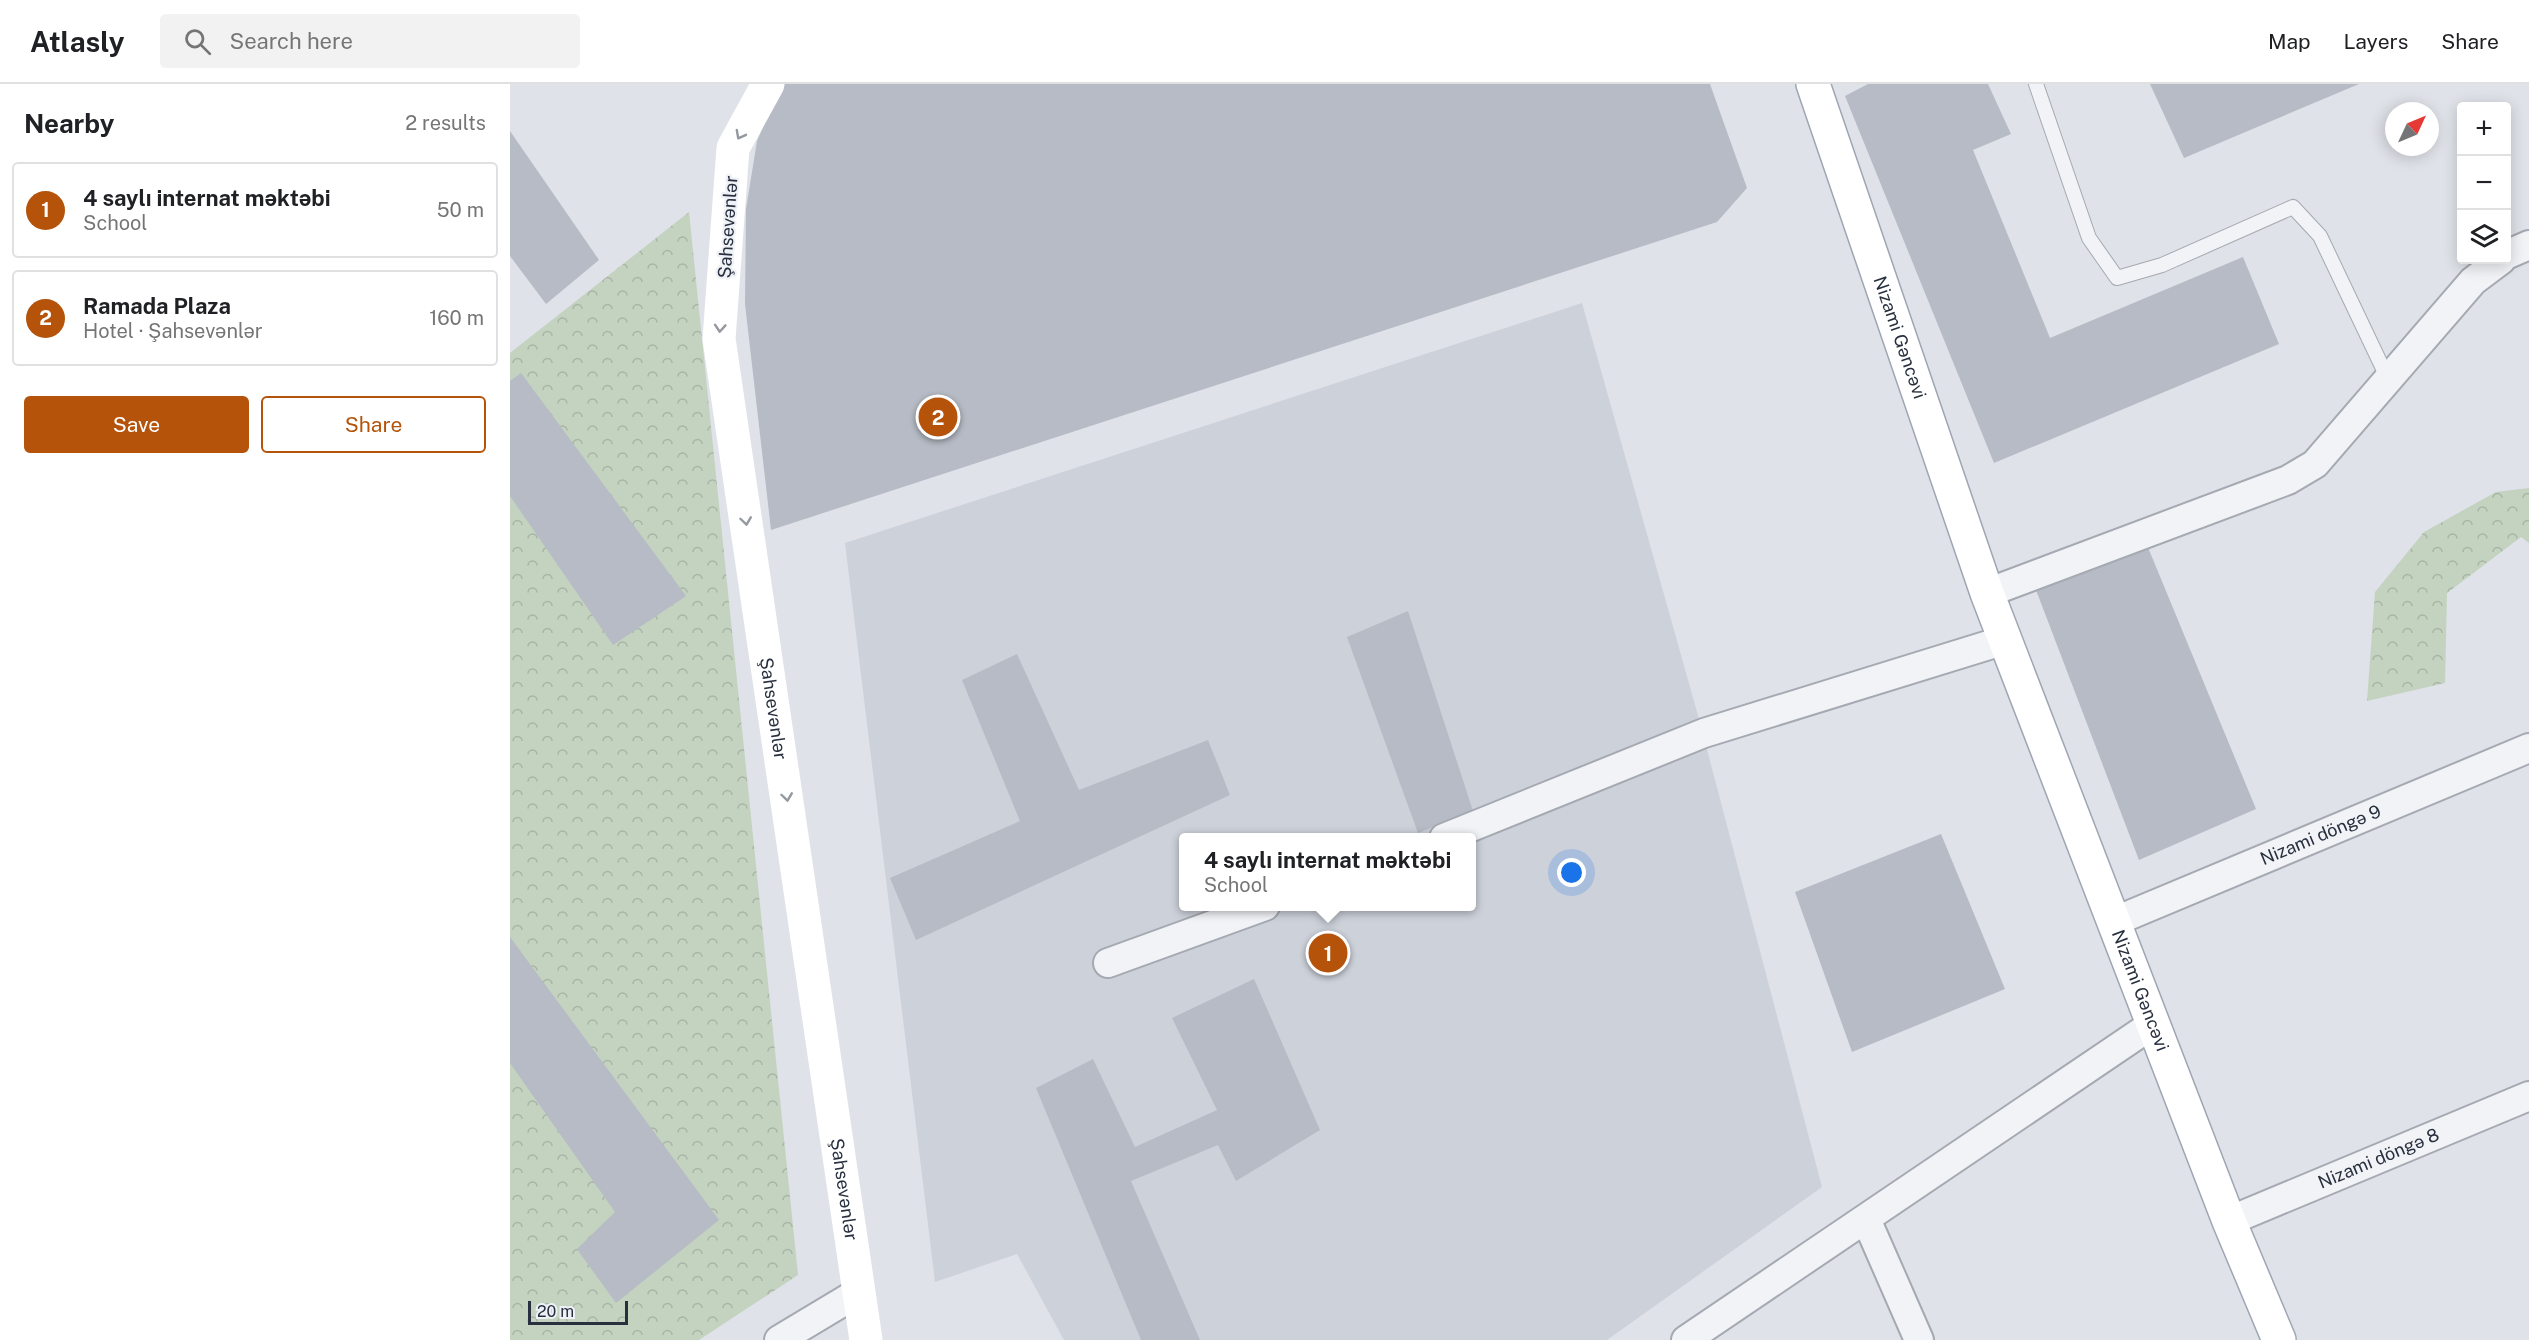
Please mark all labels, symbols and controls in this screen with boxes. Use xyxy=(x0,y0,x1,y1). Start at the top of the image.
search box xyxy=(160,14,580,68)
text: Atlasly xyxy=(30,25,124,58)
icon: search xyxy=(181,25,214,58)
text: Search here xyxy=(229,28,353,54)
text: Map xyxy=(2268,29,2311,54)
text: Layers xyxy=(2344,29,2408,54)
text: Share xyxy=(2441,29,2499,54)
north arrow xyxy=(2385,102,2439,156)
map controls xyxy=(2457,102,2511,264)
button: + xyxy=(2457,102,2511,156)
text: Nearby xyxy=(24,108,114,139)
text: 2 results xyxy=(405,111,486,135)
one-way arrow xyxy=(736,129,747,140)
button: − xyxy=(2457,156,2511,210)
street label: Şahsevənlər xyxy=(713,175,742,279)
text: 4 saylı internat məktəbi xyxy=(83,185,331,211)
text: 1 xyxy=(41,198,50,222)
text: 50 m xyxy=(437,198,484,222)
button: layers xyxy=(2457,210,2511,264)
text: School xyxy=(83,211,147,235)
street label: Nizami Gəncəvi xyxy=(1869,273,1931,402)
text: Ramada Plaza xyxy=(83,293,231,319)
text: 2 xyxy=(39,306,52,330)
text: 160 m xyxy=(429,306,484,330)
text: Hotel · Şahsevənlər xyxy=(83,319,263,343)
one-way arrow xyxy=(714,324,727,333)
pin: 2 xyxy=(918,394,958,440)
button: Save xyxy=(24,396,249,453)
button: Share xyxy=(261,396,486,453)
one-way arrow xyxy=(740,517,752,526)
street label: Şahsevənlər xyxy=(756,656,792,761)
one-way arrow xyxy=(780,793,792,802)
street label: Nizami döngə 9 xyxy=(2257,800,2384,869)
popup xyxy=(1179,833,1476,911)
text: 4 saylı internat məktəbi xyxy=(1204,847,1451,873)
your location xyxy=(1557,858,1586,887)
text: School xyxy=(1204,873,1268,897)
street label: Nizami Gəncəvi xyxy=(2108,927,2174,1054)
pin: 1 xyxy=(1308,930,1348,976)
street label: Nizami döngə 8 xyxy=(2315,1124,2442,1193)
street label: Şahsevənlər xyxy=(826,1137,862,1242)
scale bar xyxy=(528,1298,628,1326)
text: 20 m xyxy=(537,1302,574,1321)

